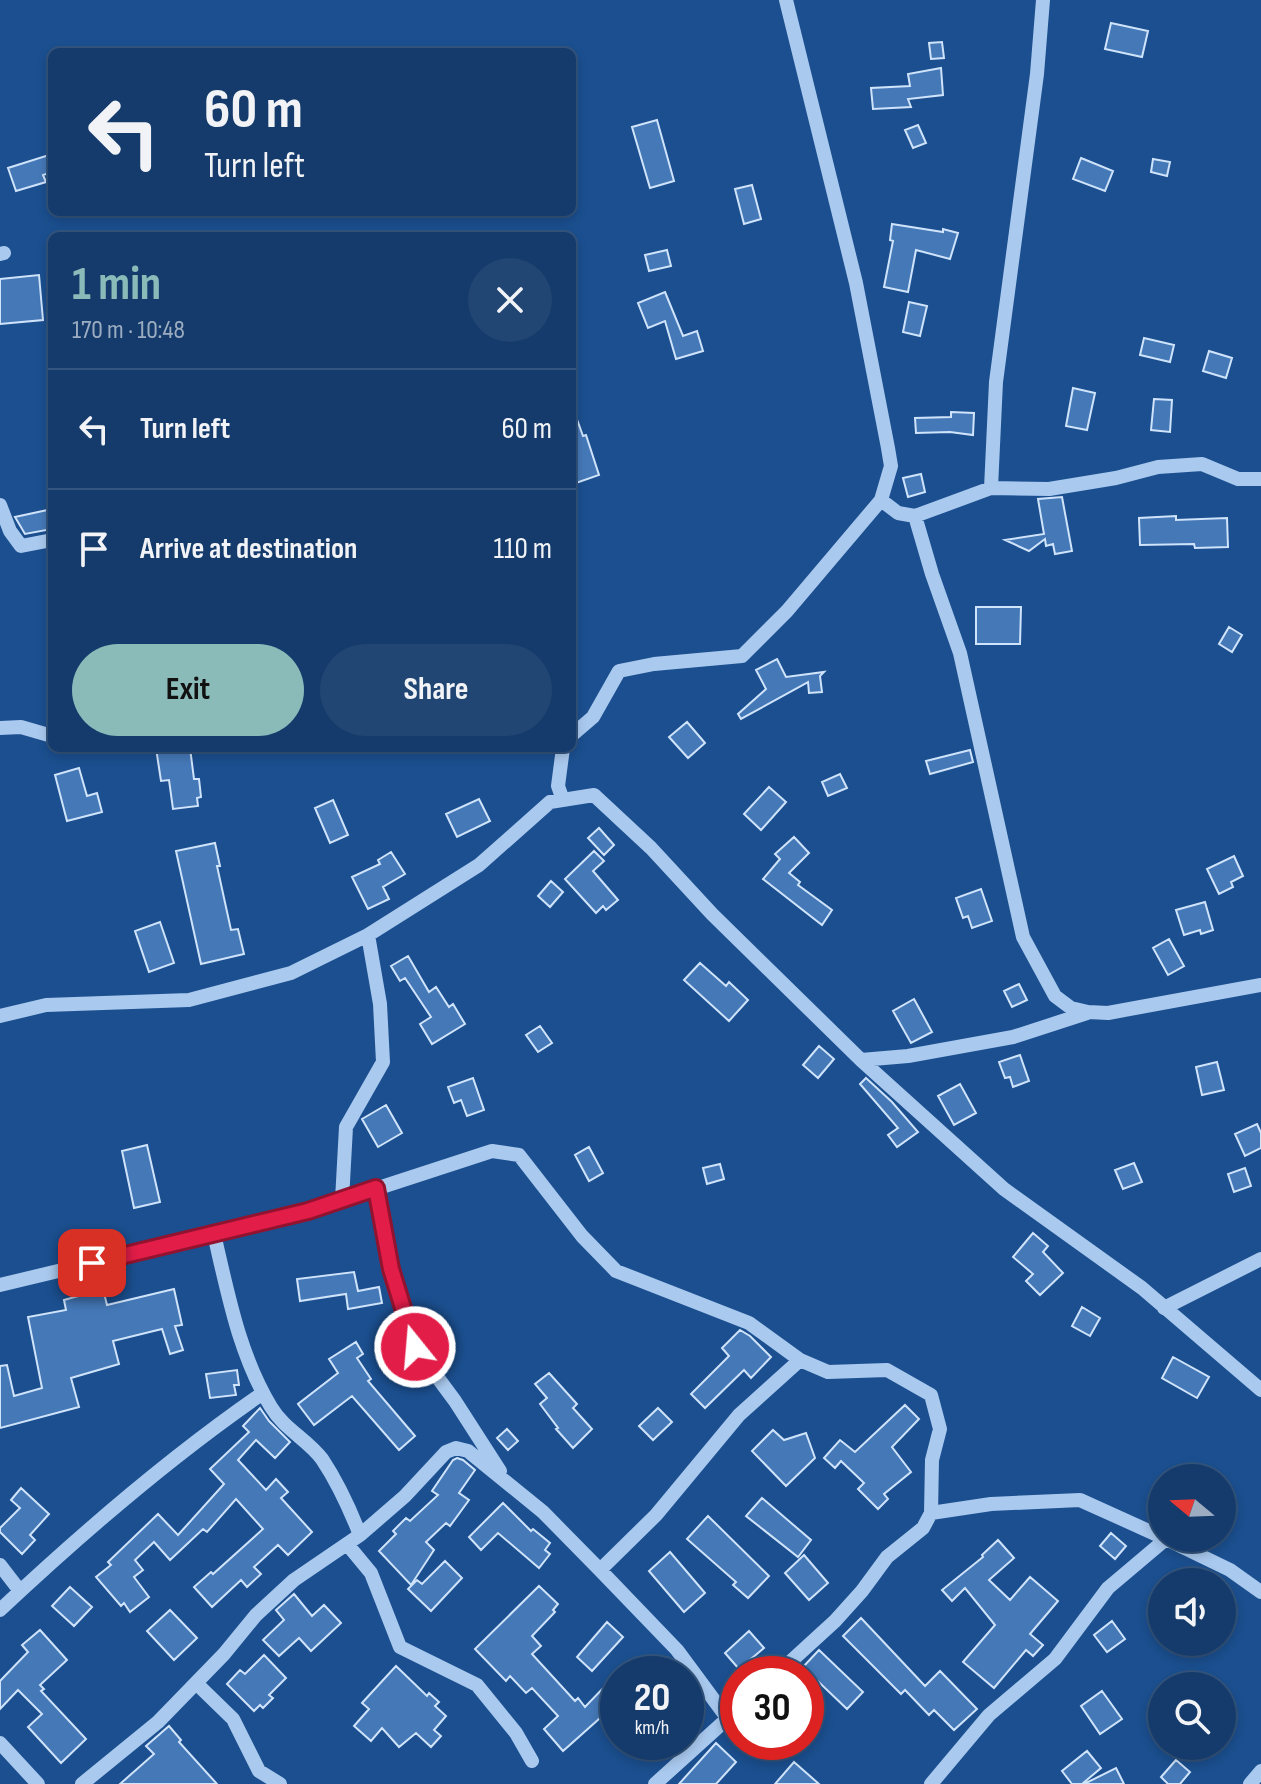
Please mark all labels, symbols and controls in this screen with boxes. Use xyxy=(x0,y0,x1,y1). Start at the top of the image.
text: 60 m xyxy=(204,77,303,144)
icon: left xyxy=(72,80,176,184)
text: Turn left xyxy=(204,145,305,188)
text: 1 min xyxy=(72,256,161,313)
button: close xyxy=(468,258,552,342)
text: 170 m · 10:48 xyxy=(72,315,185,346)
icon: left xyxy=(72,407,116,451)
text: Turn left xyxy=(140,411,230,447)
text: 60 m xyxy=(501,411,552,447)
icon: arrive xyxy=(72,527,116,571)
text: Arrive at destination xyxy=(140,531,357,567)
text: 110 m xyxy=(494,531,552,567)
button: Exit xyxy=(72,644,304,736)
button: Share xyxy=(320,644,552,736)
pin xyxy=(58,1229,126,1297)
icon: arrive xyxy=(70,1241,114,1285)
position arrow xyxy=(373,1305,457,1389)
north arrow xyxy=(1148,1464,1236,1552)
map controls xyxy=(1148,1464,1236,1760)
button: sound xyxy=(1148,1568,1236,1656)
speed limit sign: 30 xyxy=(720,1656,824,1760)
button: search xyxy=(1148,1672,1236,1760)
text: 20 xyxy=(634,1674,670,1722)
text: km/h xyxy=(635,1716,669,1740)

